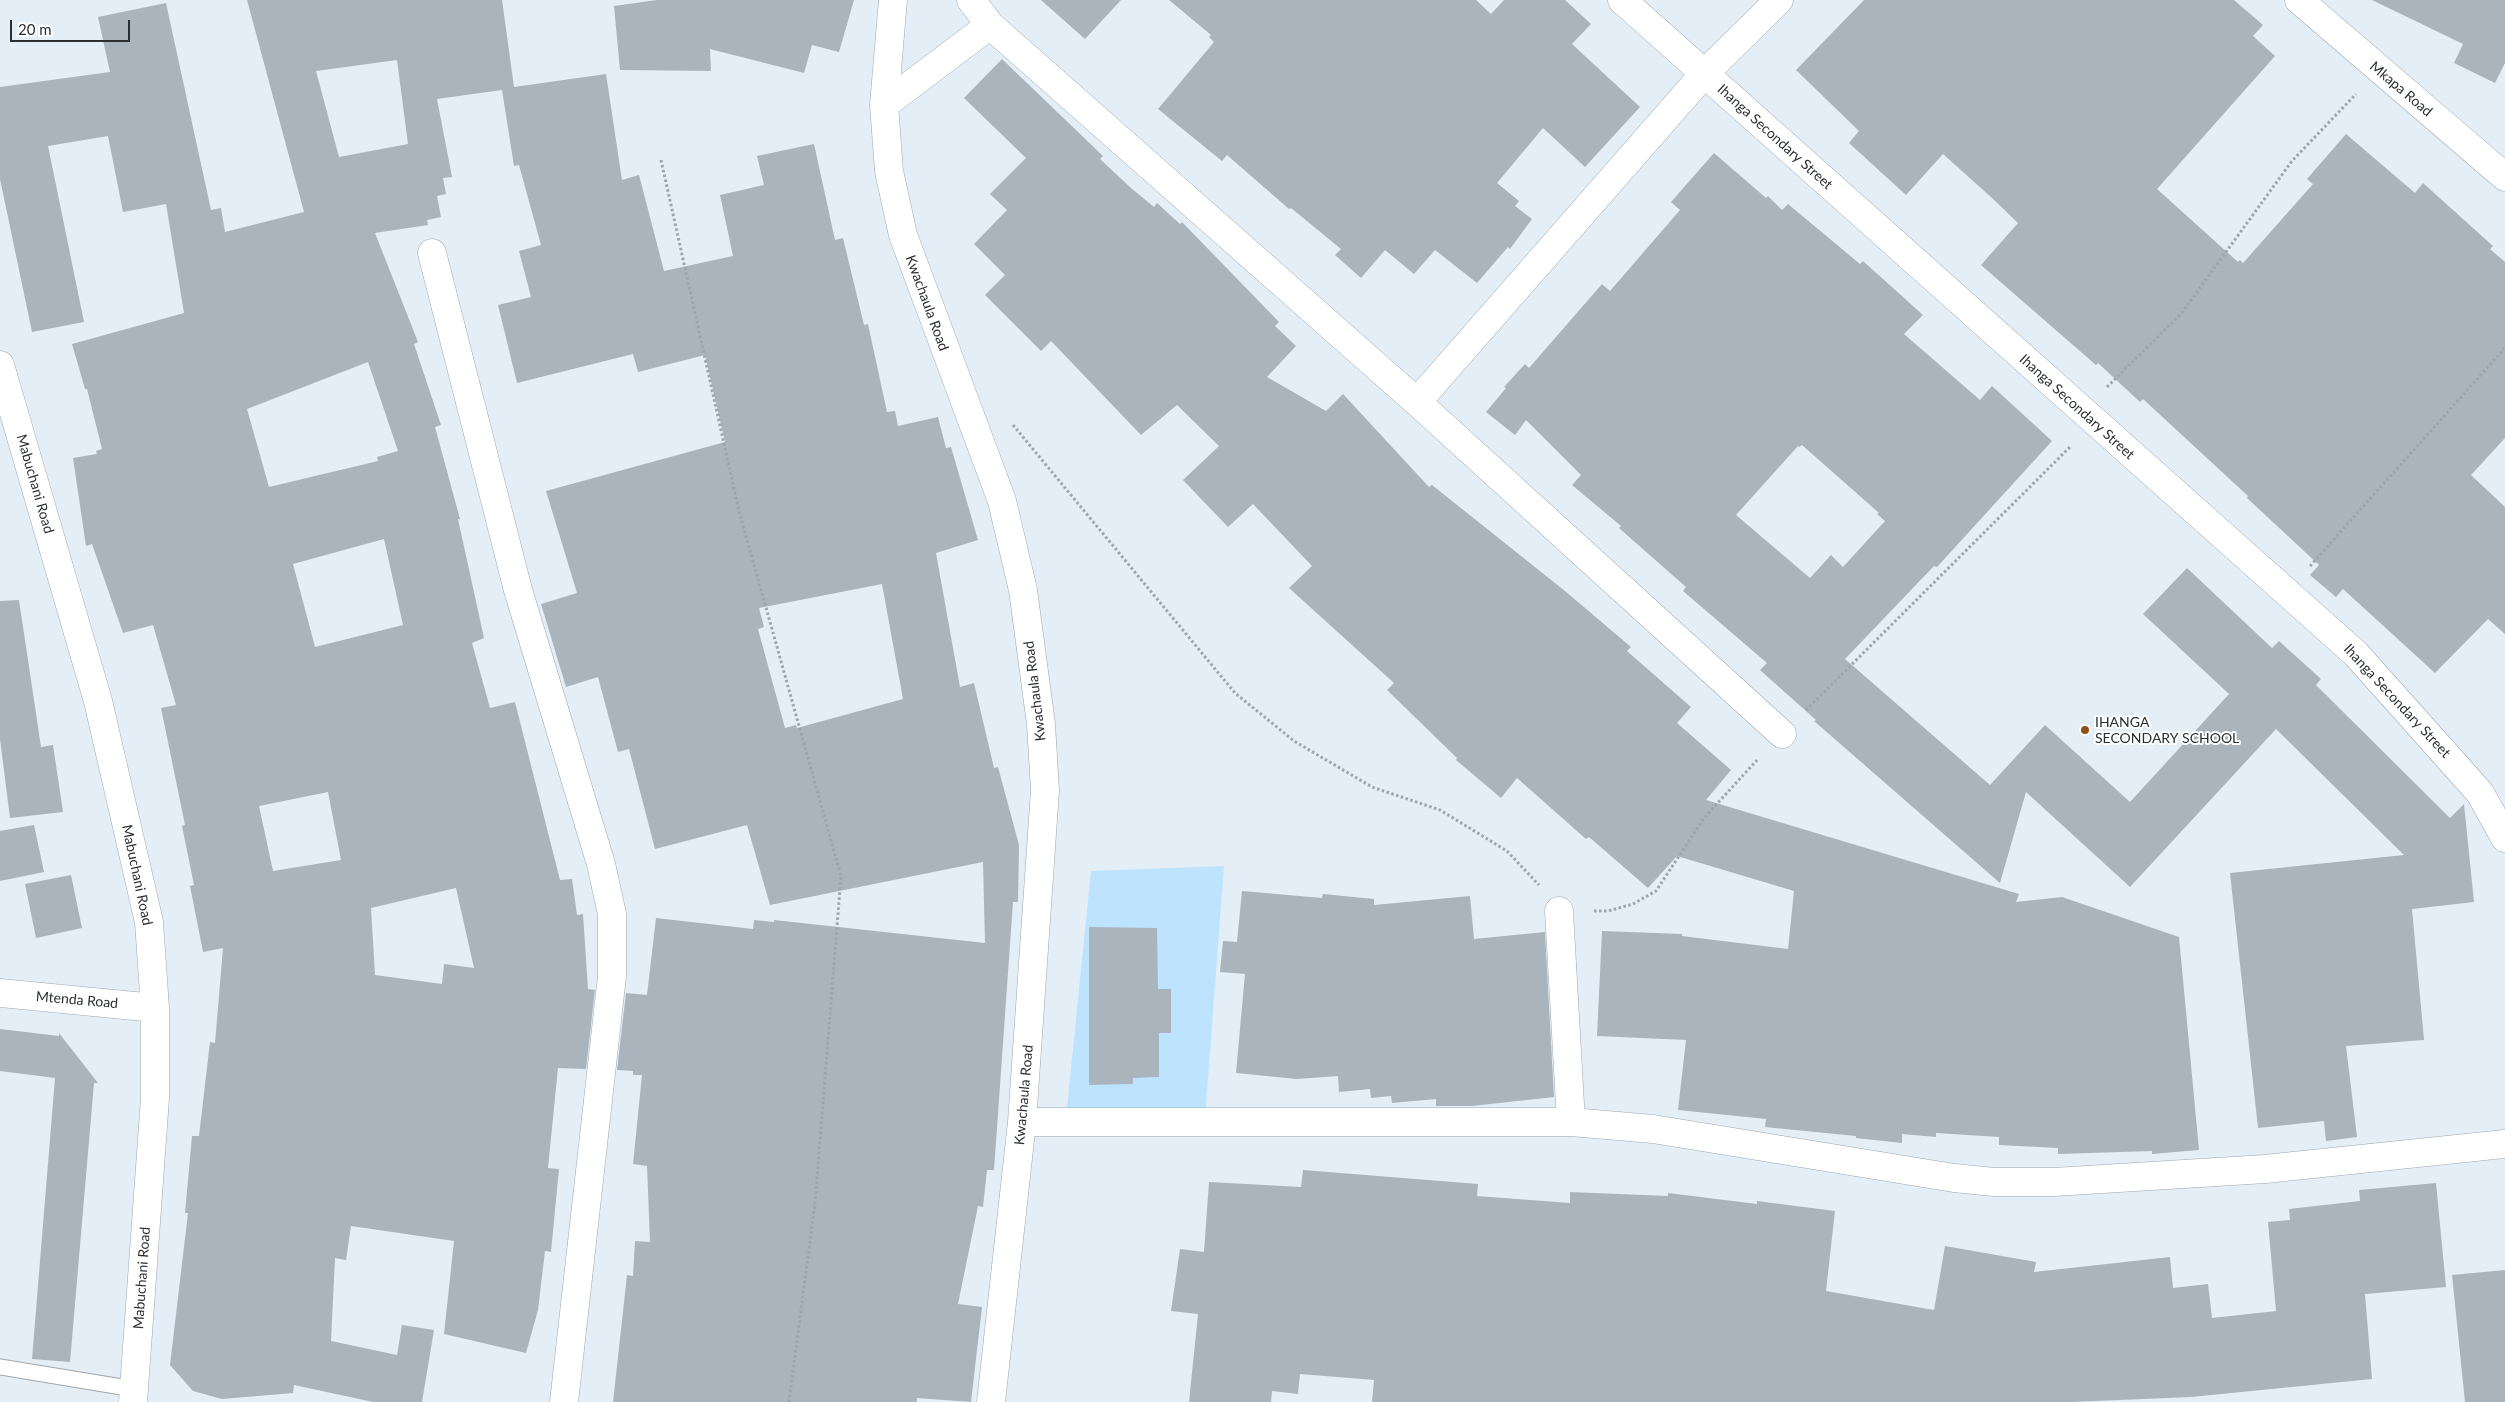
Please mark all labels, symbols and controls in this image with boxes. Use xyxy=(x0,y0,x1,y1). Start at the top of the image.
scale bar xyxy=(12,10,132,42)
text: 20 m xyxy=(18,20,52,38)
street label: Mkapa Road xyxy=(2366,58,2436,120)
street label: Ihanga Secondary Street xyxy=(1714,81,1836,193)
street label: Kwachaula Road xyxy=(902,253,952,353)
street label: Ihanga Secondary Street xyxy=(2016,351,2138,463)
street label: Mabuchani Road xyxy=(13,432,57,536)
street label: Kwachaula Road xyxy=(1021,640,1049,742)
street label: Ihanga Secondary Street xyxy=(2340,641,2454,761)
place label: IHANGA SECONDARY SCHOOL xyxy=(2095,714,2239,746)
marker: IHANGA SECONDARY SCHOOL xyxy=(2079,724,2091,736)
street label: Mabuchani Road xyxy=(118,823,156,927)
street label: Mtenda Road xyxy=(35,988,119,1012)
street label: Kwachaula Road xyxy=(1011,1044,1037,1146)
street label: Mabuchani Road xyxy=(130,1226,154,1330)

